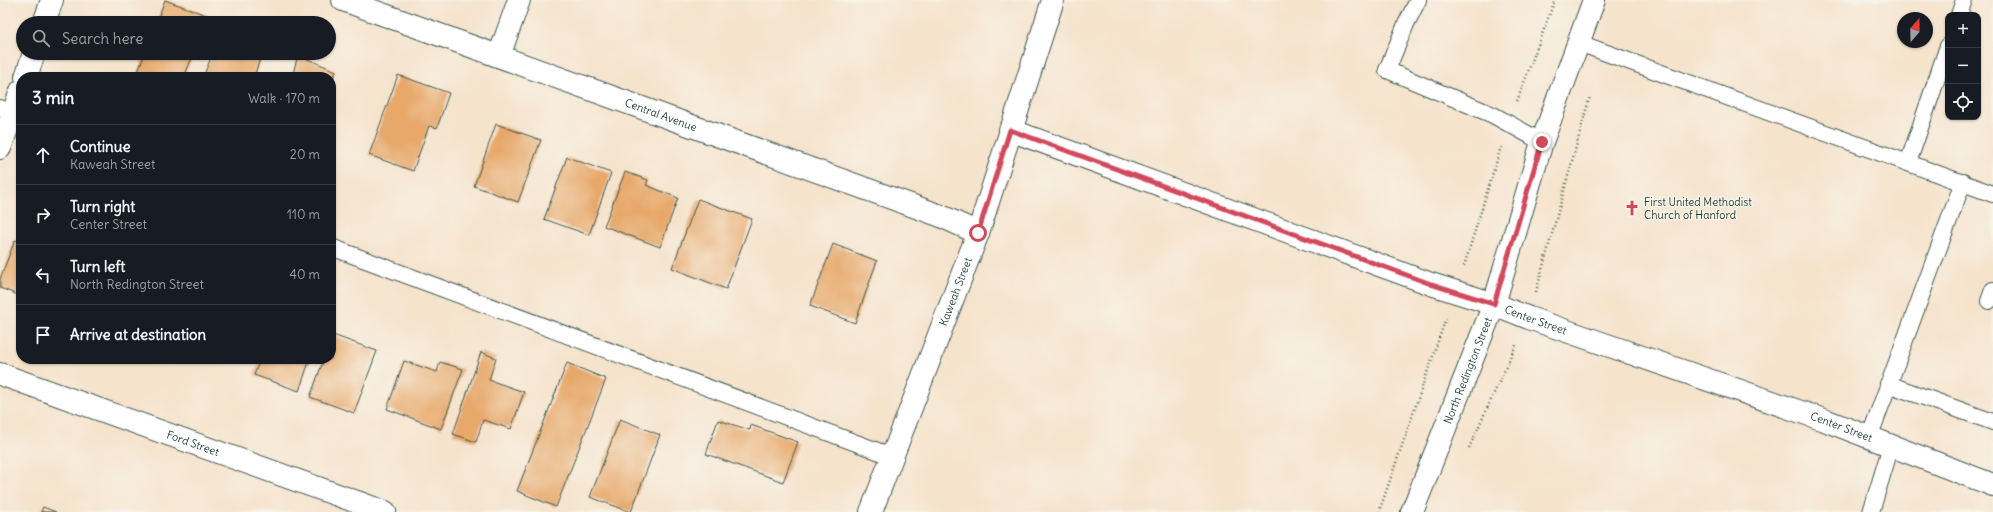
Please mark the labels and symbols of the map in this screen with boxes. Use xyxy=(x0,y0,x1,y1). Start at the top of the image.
north arrow xyxy=(1897,12,1933,48)
street label: Central Avenue xyxy=(623,95,699,134)
route end xyxy=(1533,133,1551,151)
place label: First United Methodist Church of Hanford xyxy=(1644,195,1752,222)
church icon: First United Methodist Church of Hanford xyxy=(1623,199,1641,217)
route start xyxy=(969,224,987,242)
street label: Kaweah Street xyxy=(936,255,975,328)
street label: Center Street xyxy=(1503,302,1569,338)
street label: North Redington Street xyxy=(1440,315,1495,426)
street label: Center Street xyxy=(1809,409,1875,445)
street label: Ford Street xyxy=(165,427,221,459)

